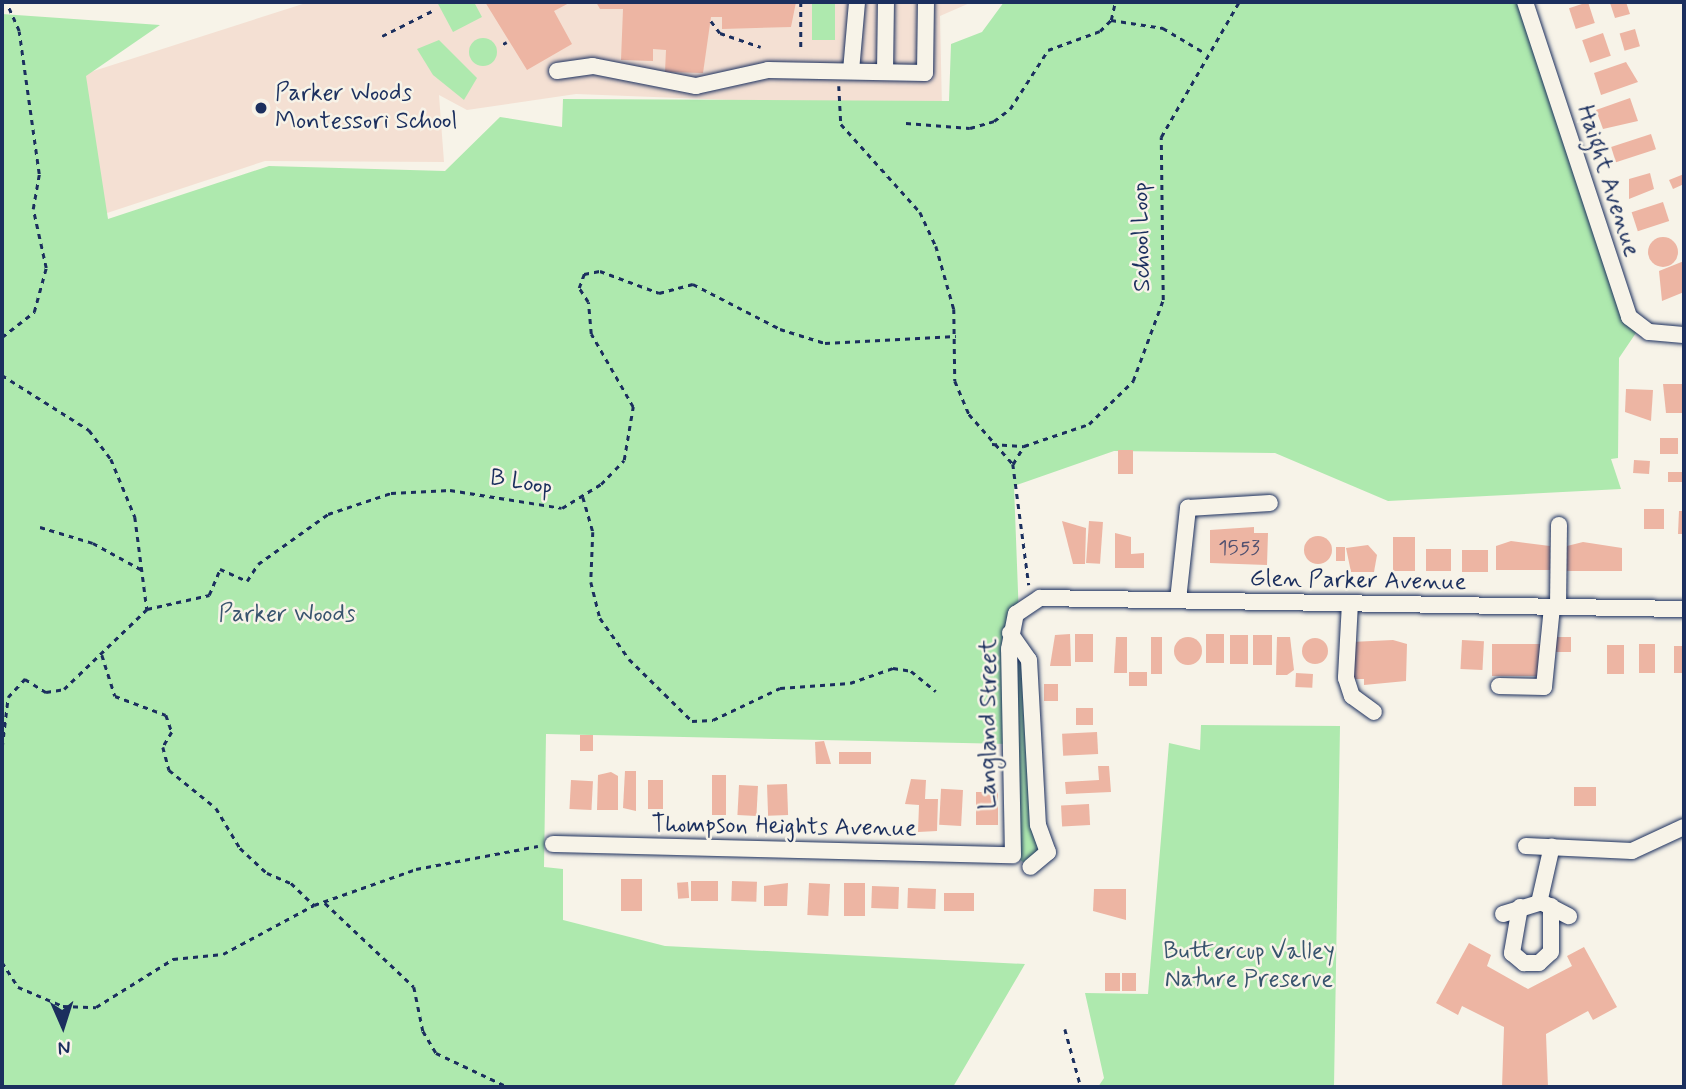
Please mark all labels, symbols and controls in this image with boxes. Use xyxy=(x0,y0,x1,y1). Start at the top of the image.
place label: Parker Woods Montessori School xyxy=(275,80,458,136)
marker: Parker Woods Montessori School xyxy=(253,100,269,116)
street label: Haight Avenue xyxy=(1571,105,1645,257)
street label: School Loop xyxy=(1127,180,1157,294)
street label: B Loop xyxy=(486,463,556,503)
house number: 1553 xyxy=(1218,535,1260,561)
street label: Glen Parker Avenue xyxy=(1253,565,1463,597)
park label: Parker Woods xyxy=(218,601,356,629)
street label: Langland Street xyxy=(975,638,1003,810)
street label: Thompson Heights Avenue xyxy=(654,810,914,844)
park label: Buttercup Valley Nature Preserve xyxy=(1165,938,1333,994)
north arrow xyxy=(28,991,98,1061)
text: N xyxy=(57,1035,71,1060)

